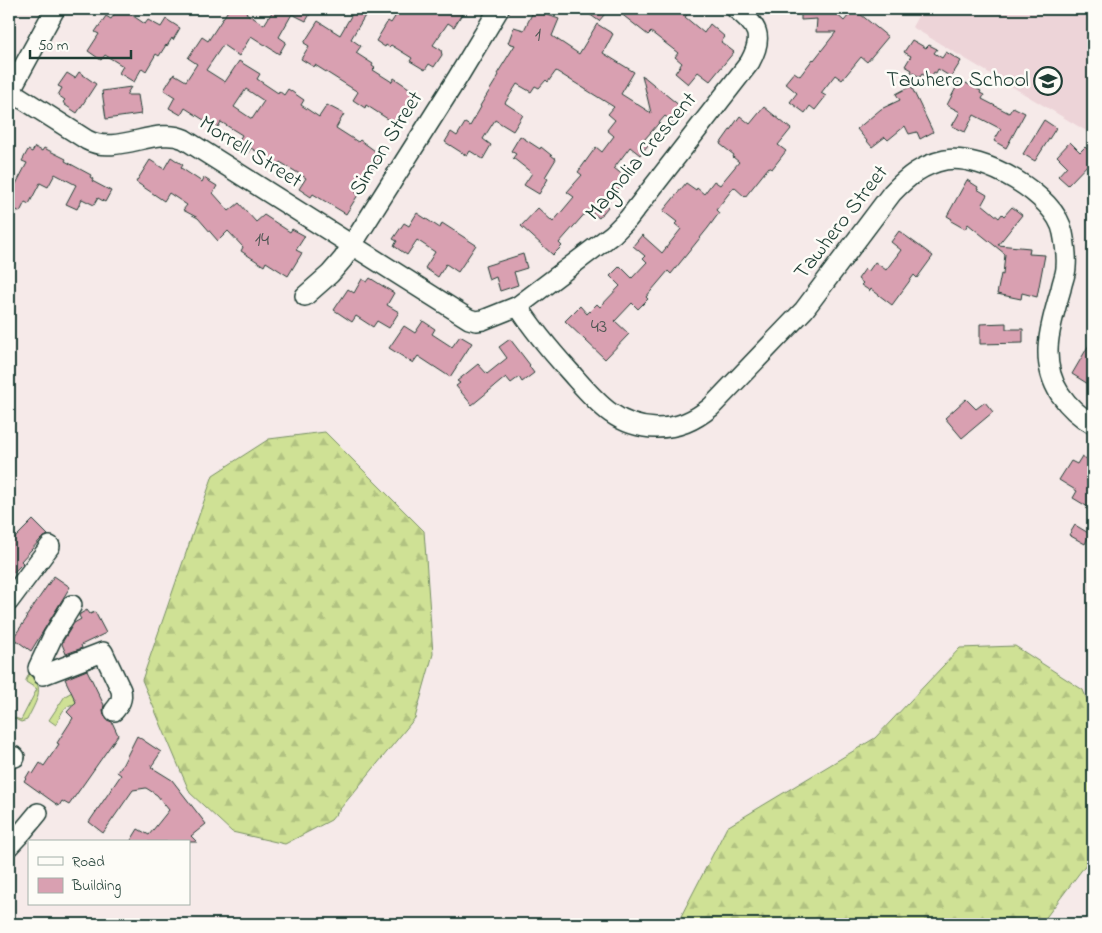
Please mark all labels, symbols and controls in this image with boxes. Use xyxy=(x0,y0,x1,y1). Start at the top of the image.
house number: 1 xyxy=(535,21,541,50)
scale bar xyxy=(30,28,131,60)
text: 50 m xyxy=(38,35,69,57)
place label: Tawhero School xyxy=(886,65,1029,97)
school or university icon: Tawhero School xyxy=(1033,66,1063,96)
street label: Simon Street xyxy=(342,85,432,203)
street label: Magnolia Crescent xyxy=(578,85,707,229)
street label: Morrell Street xyxy=(192,109,308,198)
street label: Tawhero Street xyxy=(787,158,897,287)
house number: 14 xyxy=(255,226,269,255)
house number: 43 xyxy=(591,313,607,342)
legend xyxy=(28,840,190,906)
text: Road xyxy=(72,851,105,873)
text: Building xyxy=(71,875,121,898)

